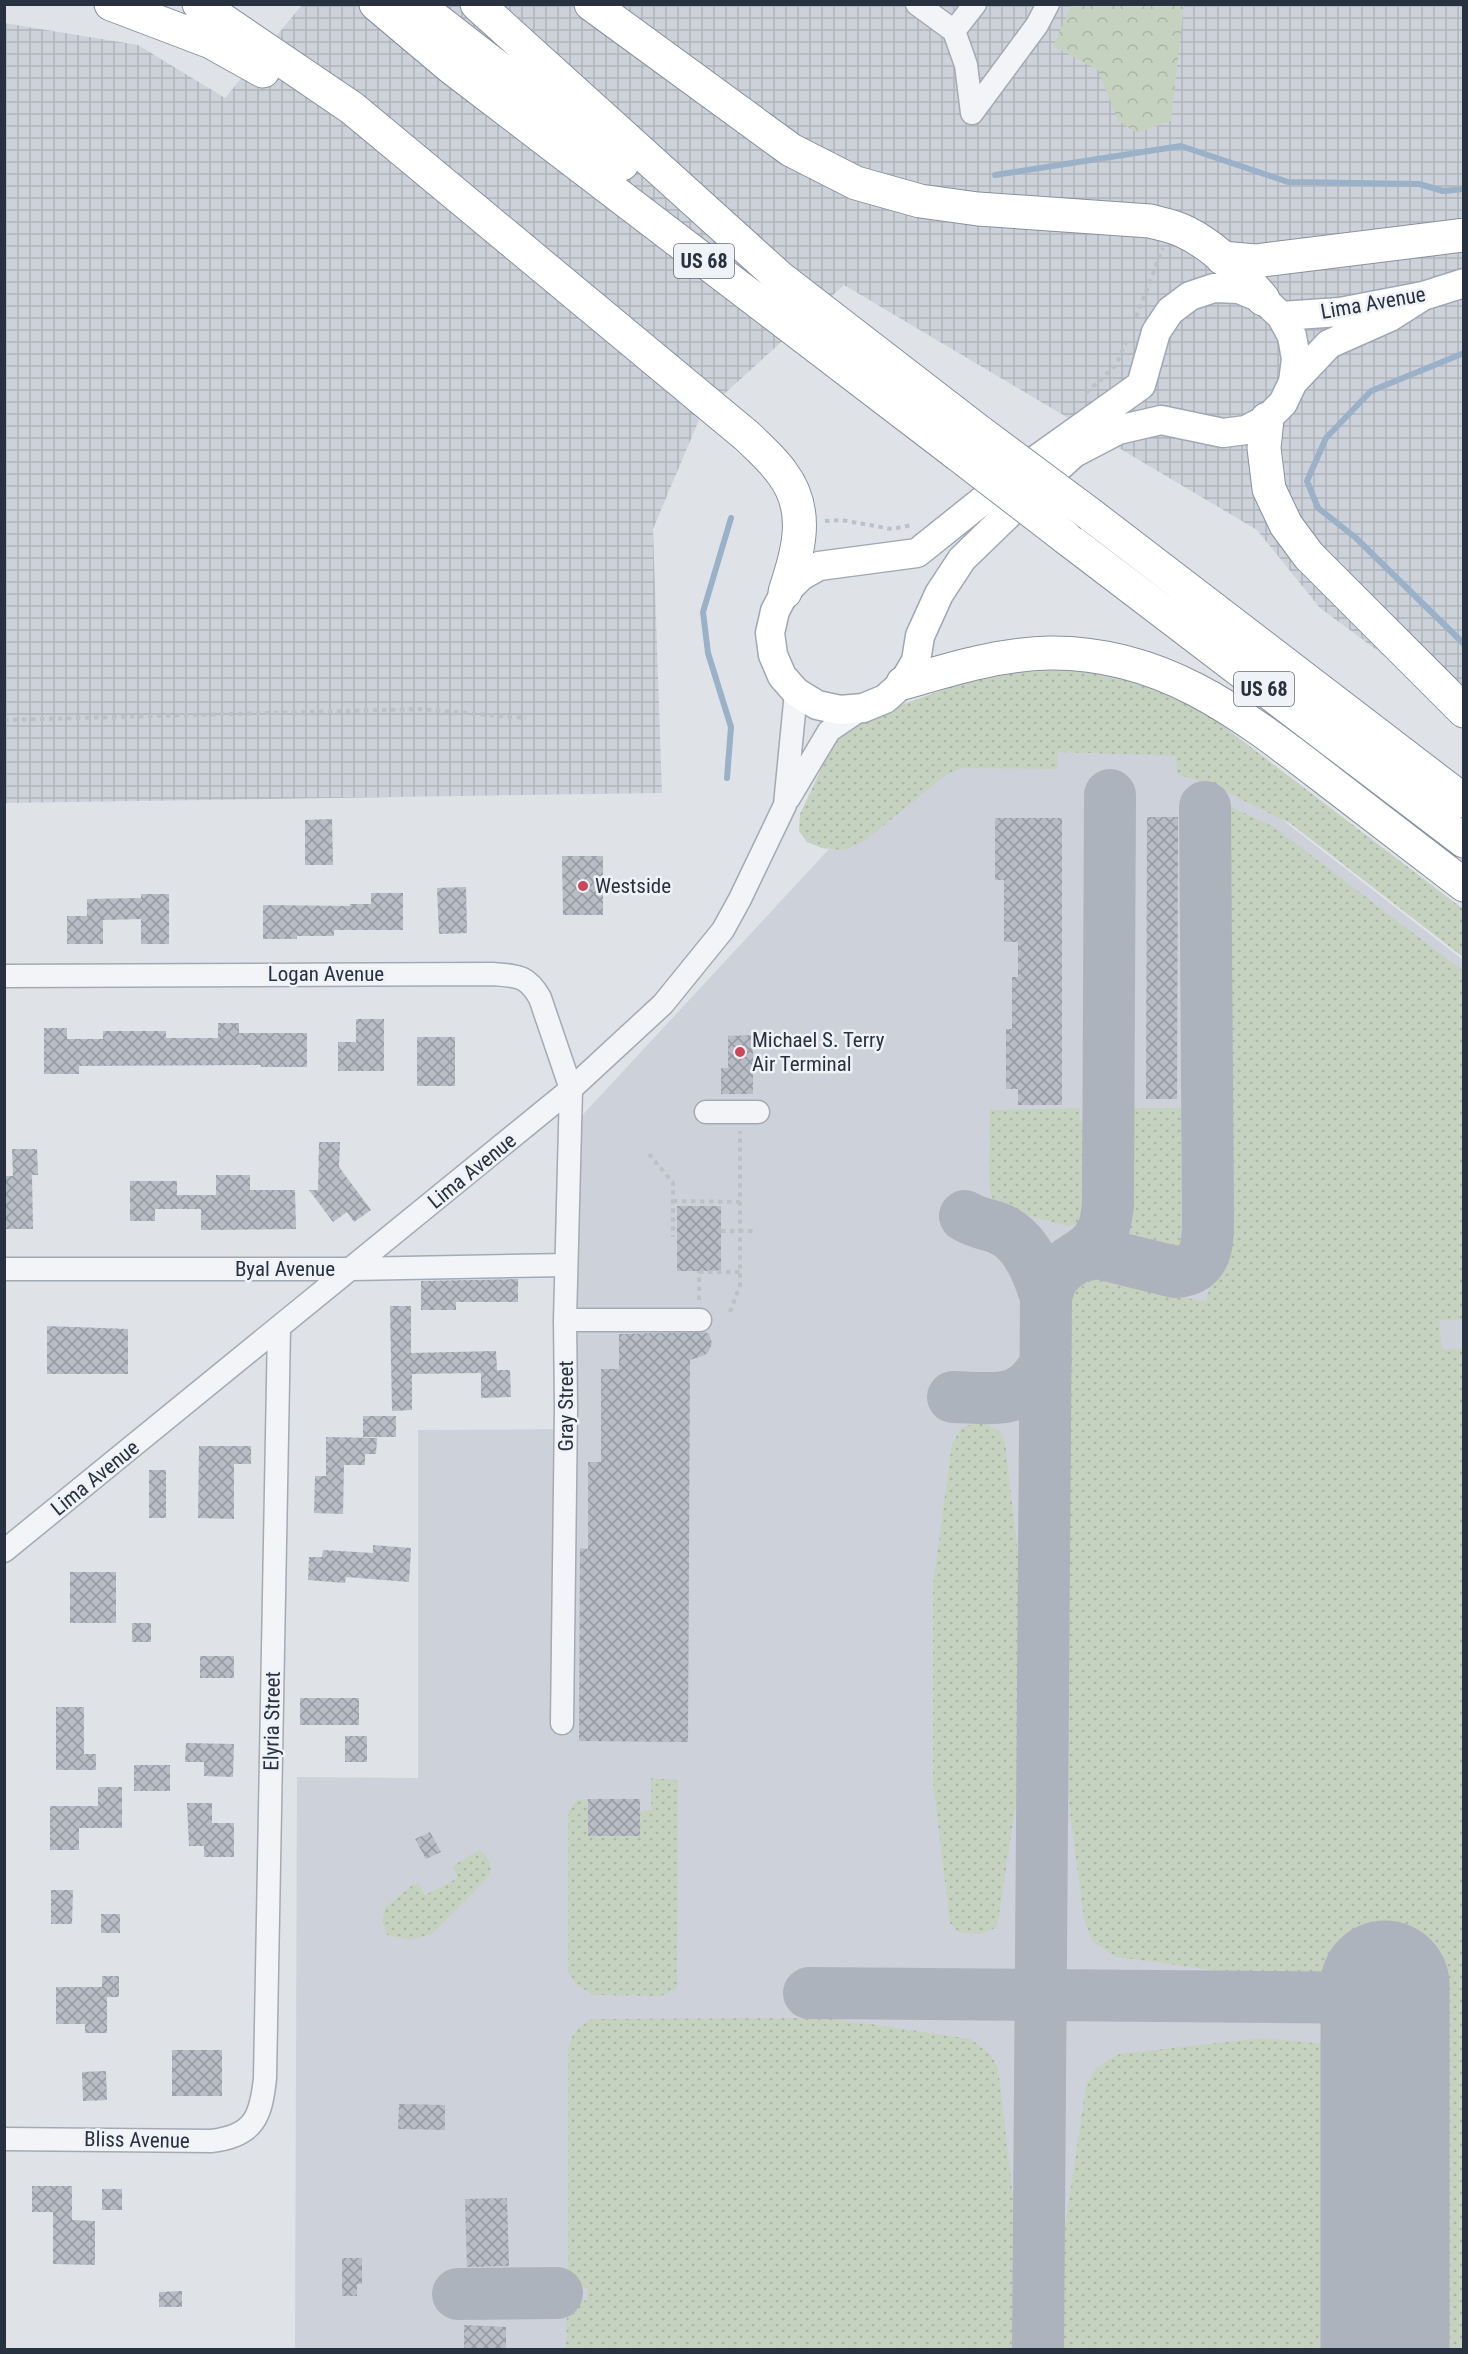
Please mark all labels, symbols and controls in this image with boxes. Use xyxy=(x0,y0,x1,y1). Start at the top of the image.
road number: US 68 xyxy=(674,244,734,278)
street label: Lima Avenue xyxy=(1319,282,1427,324)
road number: US 68 xyxy=(1234,672,1294,706)
place label: Westside xyxy=(595,874,671,898)
marker: Westside xyxy=(576,879,590,893)
street label: Logan Avenue xyxy=(268,962,384,986)
place label: Michael S. Terry Air Terminal xyxy=(752,1028,885,1076)
marker: Michael S. Terry Air Terminal xyxy=(733,1045,747,1059)
street label: Lima Avenue xyxy=(423,1128,521,1214)
street label: Byal Avenue xyxy=(235,1257,335,1281)
street label: Gray Street xyxy=(554,1360,578,1452)
street label: Lima Avenue xyxy=(46,1435,144,1521)
street label: Elyria Street xyxy=(259,1671,285,1771)
street label: Bliss Avenue xyxy=(84,2127,190,2153)

